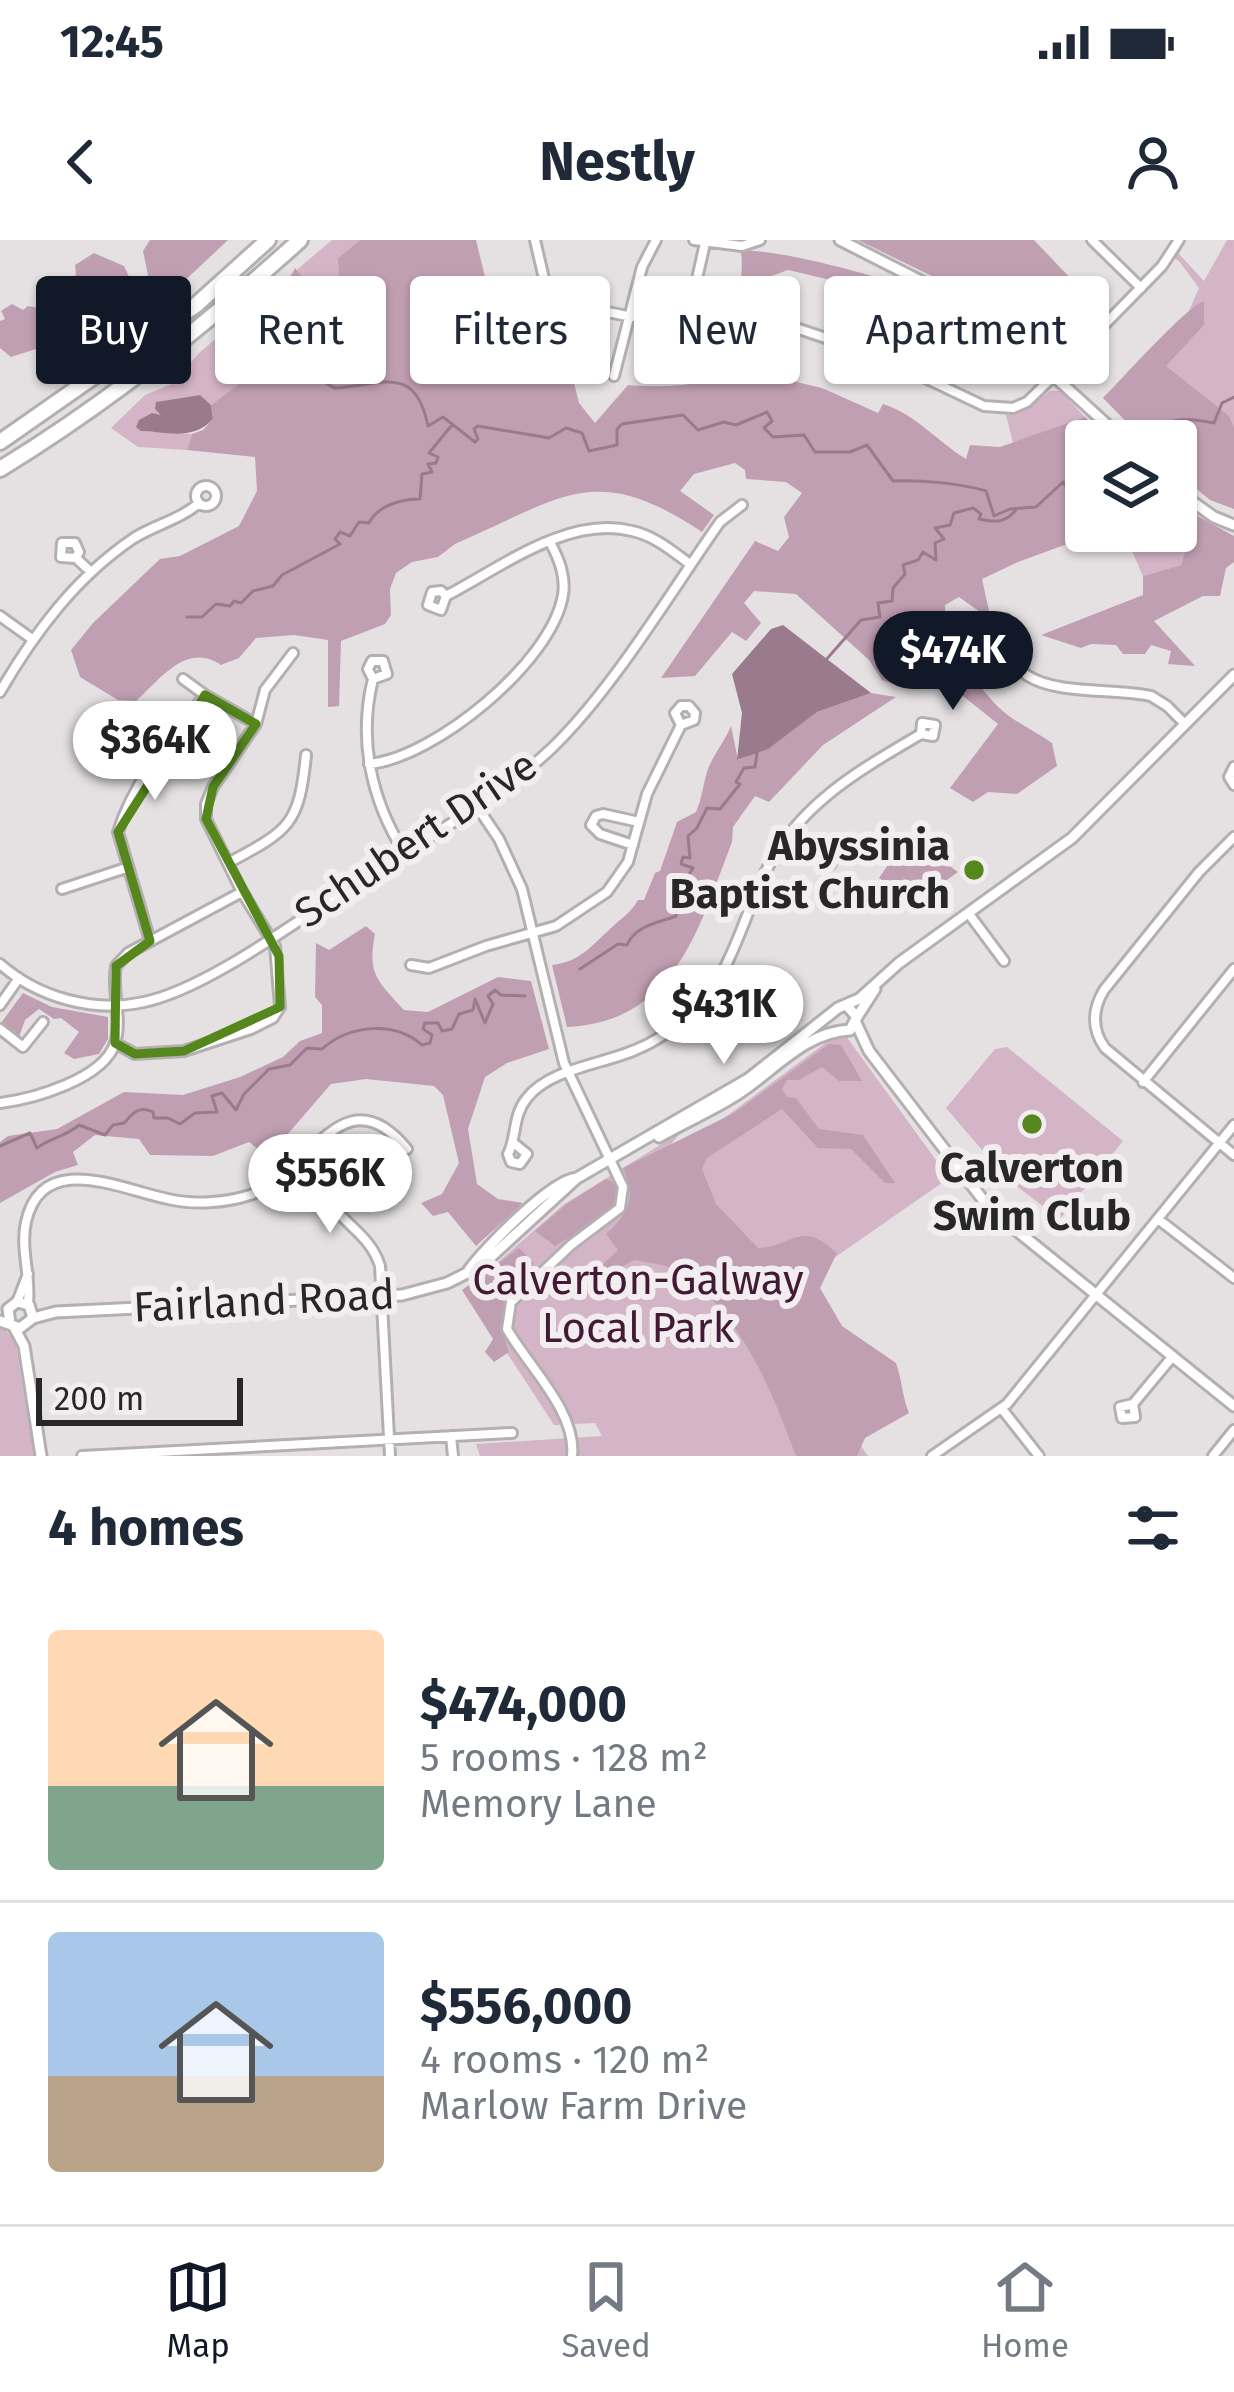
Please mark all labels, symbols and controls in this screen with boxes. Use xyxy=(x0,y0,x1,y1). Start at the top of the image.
text: 12:45 xyxy=(60,15,164,69)
icon: back xyxy=(48,129,114,195)
icon: person xyxy=(1120,129,1186,195)
text: Nestly xyxy=(539,130,695,194)
chip: Buy xyxy=(36,276,191,384)
chip: Rent xyxy=(215,276,386,384)
chip: Filters xyxy=(410,276,610,384)
chip: New xyxy=(634,276,800,384)
chip: Apartment xyxy=(824,276,1109,384)
map controls xyxy=(1065,420,1197,552)
button: layers xyxy=(1065,420,1197,552)
pin: $474K xyxy=(869,611,1037,713)
text: $474K xyxy=(900,627,1006,673)
pin: $364K xyxy=(71,701,239,803)
text: $364K xyxy=(100,717,210,763)
street label: Schubert Drive xyxy=(286,740,546,938)
place label: Abyssinia Baptist Church xyxy=(670,821,950,919)
marker: Abyssinia Baptist Church xyxy=(961,857,987,883)
pin: $431K xyxy=(640,965,808,1067)
text: $431K xyxy=(671,981,777,1027)
marker: Calverton Swim Club xyxy=(1019,1111,1045,1137)
pin: $556K xyxy=(246,1134,414,1236)
place label: Calverton Swim Club xyxy=(933,1143,1131,1241)
text: $556K xyxy=(275,1150,385,1196)
park label: Calverton-Galway Local Park xyxy=(472,1255,804,1353)
street label: Fairland Road xyxy=(132,1269,396,1333)
scale bar xyxy=(36,1372,243,1425)
text: 200 m xyxy=(54,1379,144,1419)
icon: filters xyxy=(1120,1495,1186,1561)
text: 4 homes xyxy=(48,1497,244,1559)
text: $474,000 xyxy=(420,1673,627,1735)
icon: home xyxy=(144,1678,288,1822)
text: 5 rooms · 128 m² xyxy=(420,1735,708,1781)
text: Memory Lane xyxy=(420,1781,657,1827)
text: $556,000 xyxy=(420,1975,632,2037)
icon: home xyxy=(144,1980,288,2124)
text: 4 rooms · 120 m² xyxy=(420,2037,709,2083)
text: Marlow Farm Drive xyxy=(420,2083,747,2129)
tab: Map xyxy=(165,2254,231,2366)
tab: Saved xyxy=(561,2254,651,2366)
tab: Home xyxy=(981,2254,1069,2366)

